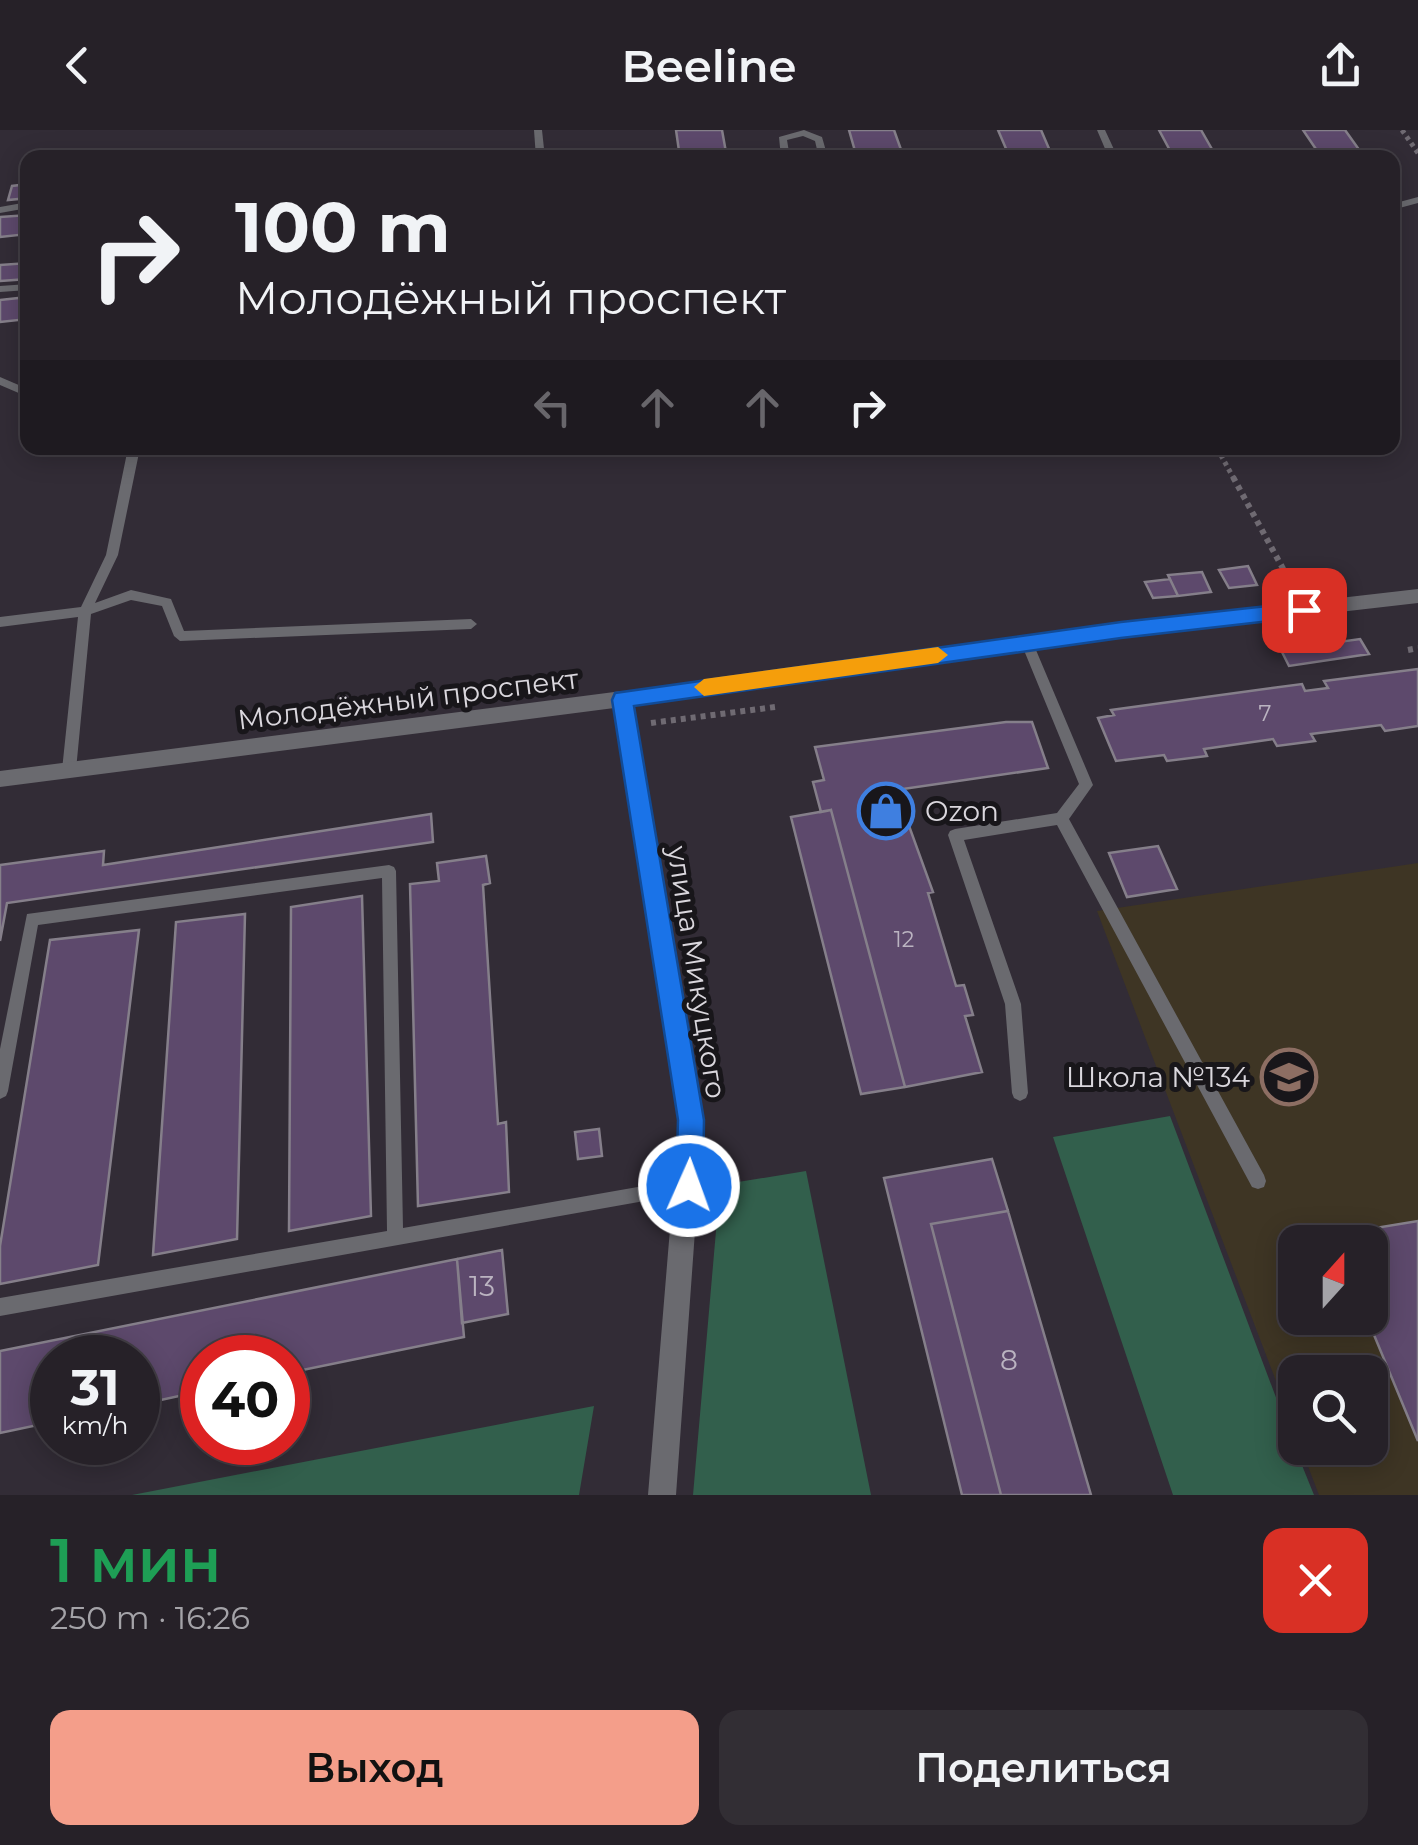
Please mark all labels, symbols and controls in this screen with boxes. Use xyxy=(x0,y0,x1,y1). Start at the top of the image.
icon: back xyxy=(50,38,105,93)
text: Beeline xyxy=(621,38,797,93)
icon: share xyxy=(1313,38,1368,93)
text: 100 m xyxy=(235,184,451,270)
icon: right xyxy=(70,190,200,320)
text: Молодёжный проспект xyxy=(235,270,786,325)
icon: left xyxy=(525,380,580,435)
icon: ahead xyxy=(630,380,685,435)
icon: ahead xyxy=(735,380,790,435)
icon: right xyxy=(840,380,895,435)
pin xyxy=(1262,568,1347,653)
icon: arrive xyxy=(1277,583,1332,638)
street label: Молодёжный проспект xyxy=(236,661,581,737)
house number: 7 xyxy=(1259,700,1272,727)
shop icon: Ozon xyxy=(856,781,916,841)
place label: Ozon xyxy=(925,794,999,828)
street label: улица Микуцкого xyxy=(660,842,734,1101)
house number: 12 xyxy=(894,926,914,953)
school or university icon: Школа №134 xyxy=(1259,1047,1319,1107)
place label: Школа №134 xyxy=(1066,1060,1250,1094)
position arrow xyxy=(637,1134,741,1238)
north arrow xyxy=(1278,1225,1388,1335)
map controls xyxy=(1278,1225,1388,1465)
house number: 13 xyxy=(469,1269,495,1303)
speed limit sign: 40 xyxy=(180,1335,310,1465)
house number: 8 xyxy=(1000,1343,1018,1377)
button: search xyxy=(1278,1355,1388,1465)
text: 31 xyxy=(70,1357,120,1418)
text: km/h xyxy=(62,1410,128,1440)
text: 1 мин xyxy=(50,1524,221,1597)
button: close xyxy=(1263,1528,1368,1633)
text: 250 m · 16:26 xyxy=(50,1598,250,1637)
button: Выход xyxy=(50,1710,699,1825)
button: Поделиться xyxy=(719,1710,1368,1825)

